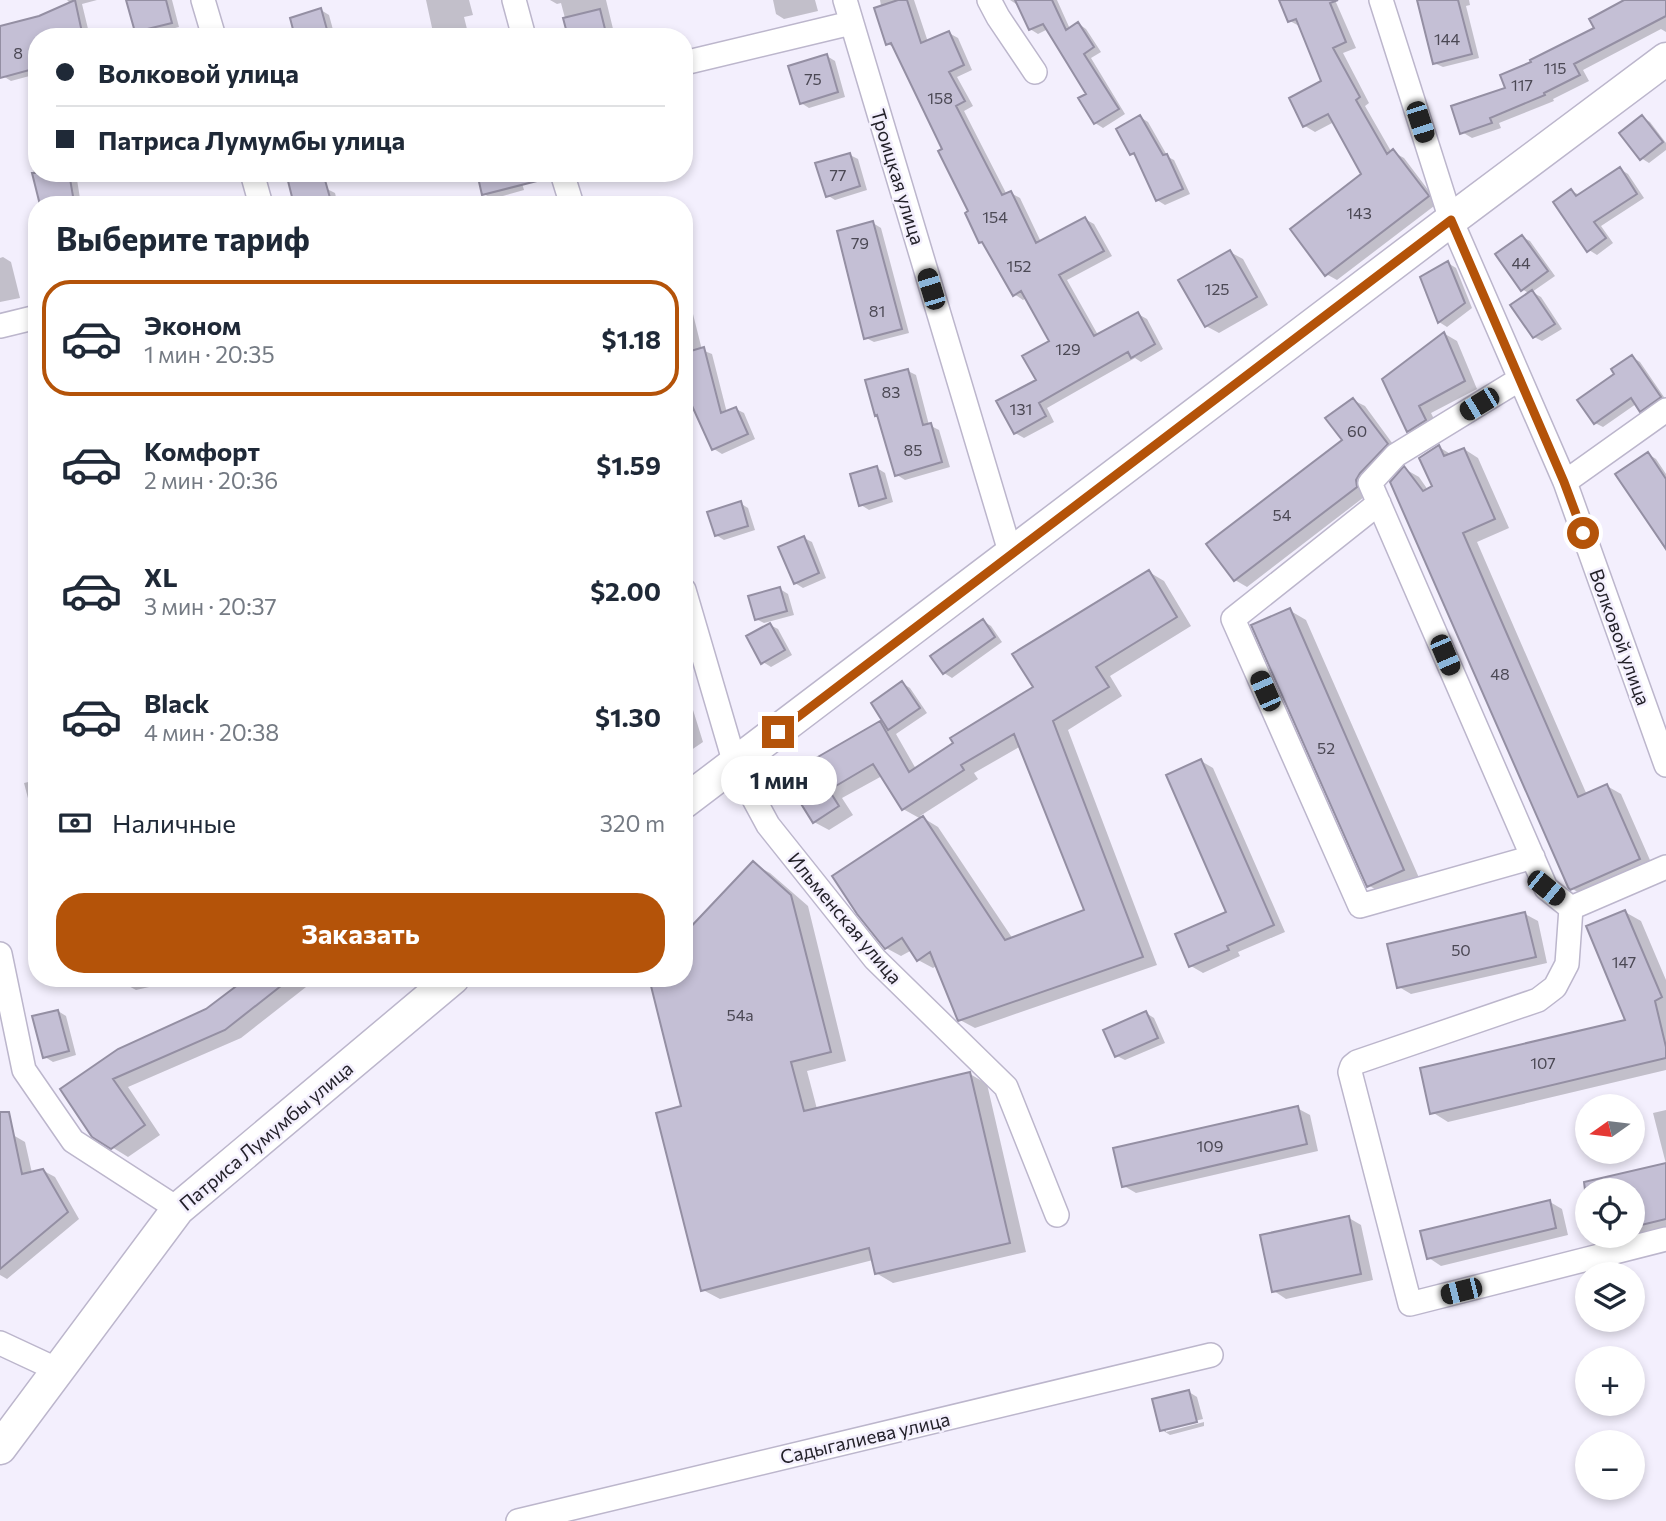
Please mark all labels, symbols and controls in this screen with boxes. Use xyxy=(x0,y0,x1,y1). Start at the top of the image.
house number: 144 xyxy=(1434,29,1460,48)
house number: 8 xyxy=(13,43,23,62)
text: Волковой улица xyxy=(98,57,299,88)
house number: 115 xyxy=(1544,58,1566,77)
house number: 75 xyxy=(804,69,822,88)
house number: 117 xyxy=(1511,75,1533,94)
house number: 158 xyxy=(927,88,953,107)
car xyxy=(1404,99,1437,145)
street label: Троицкая улица xyxy=(867,106,930,247)
text: Патриса Лумумбы улица xyxy=(98,124,405,155)
house number: 77 xyxy=(830,165,846,184)
house number: 143 xyxy=(1346,203,1372,222)
house number: 154 xyxy=(982,207,1008,226)
text: Выберите тариф xyxy=(56,218,310,258)
house number: 79 xyxy=(851,233,869,252)
house number: 44 xyxy=(1511,253,1531,272)
house number: 152 xyxy=(1007,256,1032,275)
car xyxy=(915,266,948,312)
house number: 125 xyxy=(1205,279,1229,298)
house number: 81 xyxy=(869,301,885,320)
icon: car xyxy=(60,307,123,370)
text: Эконом xyxy=(144,309,241,340)
text: $1.18 xyxy=(601,323,661,354)
house number: 129 xyxy=(1055,339,1081,358)
text: 1 мин · 20:35 xyxy=(144,340,275,368)
house number: 83 xyxy=(882,382,900,401)
car xyxy=(1456,384,1503,424)
house number: 131 xyxy=(1010,399,1032,418)
house number: 60 xyxy=(1347,421,1367,440)
icon: car xyxy=(60,433,123,496)
text: Комфорт xyxy=(144,435,260,466)
house number: 85 xyxy=(904,440,922,459)
text: $1.59 xyxy=(596,449,661,480)
text: 2 мин · 20:36 xyxy=(144,466,278,494)
house number: 54 xyxy=(1273,505,1292,524)
route start xyxy=(1567,517,1599,549)
icon: car xyxy=(60,559,123,622)
text: XL xyxy=(144,561,178,592)
street label: Волковой улица xyxy=(1585,565,1656,708)
text: $2.00 xyxy=(590,575,661,606)
text: 3 мин · 20:37 xyxy=(144,592,277,620)
car xyxy=(1428,632,1463,678)
house number: 48 xyxy=(1490,664,1510,683)
car xyxy=(1247,668,1284,714)
icon: car xyxy=(60,685,123,748)
text: Black xyxy=(144,687,210,718)
text: $1.30 xyxy=(595,701,661,732)
route end xyxy=(762,716,794,748)
text: 4 мин · 20:38 xyxy=(144,718,279,746)
house number: 52 xyxy=(1317,738,1335,757)
callout: 1 мин xyxy=(720,756,836,806)
text: 1 мин xyxy=(750,766,808,794)
icon: cash xyxy=(56,804,94,842)
text: Наличные xyxy=(112,807,236,838)
text: 320 m xyxy=(600,809,665,837)
street label: Ильменская улица xyxy=(784,847,907,988)
car xyxy=(1524,867,1569,909)
button: Заказать xyxy=(56,893,665,973)
house number: 50 xyxy=(1451,940,1471,959)
house number: 147 xyxy=(1612,952,1636,971)
house number: 54а xyxy=(726,1005,754,1024)
house number: 107 xyxy=(1530,1053,1556,1072)
street label: Патриса Лумумбы улица xyxy=(174,1056,357,1215)
north arrow xyxy=(1575,1094,1645,1164)
map controls xyxy=(1575,1094,1645,1500)
house number: 109 xyxy=(1197,1136,1224,1155)
button: locate xyxy=(1575,1178,1645,1248)
button: layers xyxy=(1575,1262,1645,1332)
car xyxy=(1439,1276,1484,1306)
button: + xyxy=(1575,1346,1645,1416)
street label: Садыгалиева улица xyxy=(778,1407,952,1468)
button: − xyxy=(1575,1430,1645,1500)

